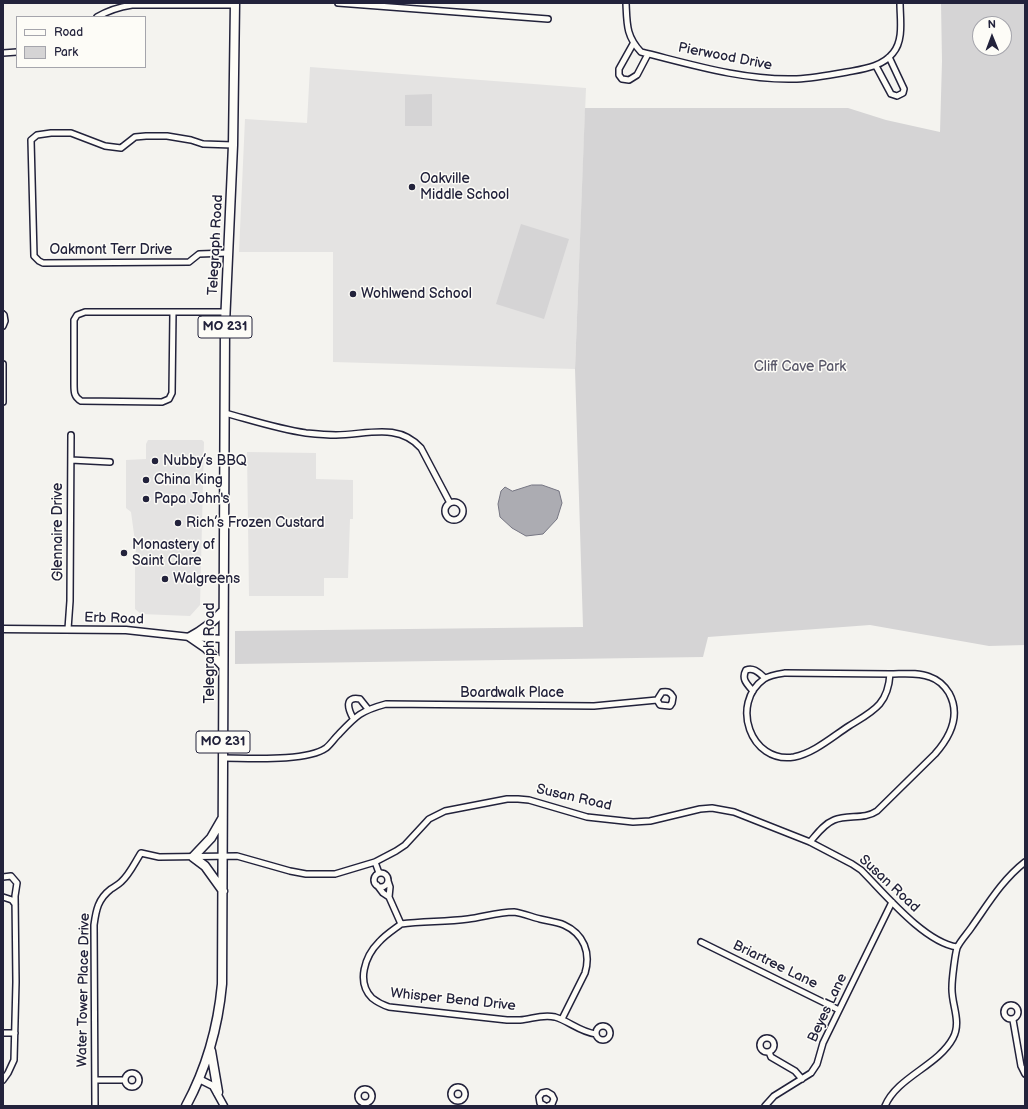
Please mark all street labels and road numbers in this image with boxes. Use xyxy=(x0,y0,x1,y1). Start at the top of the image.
street label: Pierwood Drive xyxy=(677,40,773,74)
street label: Telegraph Road xyxy=(205,194,227,296)
street label: Oakmont Terr Drive xyxy=(50,242,172,258)
road number: MO 231 xyxy=(198,316,252,338)
street label: Glennaire Drive xyxy=(50,483,66,581)
street label: Telegraph Road xyxy=(202,603,218,703)
street label: Erb Road xyxy=(84,610,144,628)
street label: Boardwalk Place xyxy=(460,685,564,701)
road number: MO 231 xyxy=(196,731,250,753)
street label: Susan Road xyxy=(535,781,613,815)
street label: Susan Road xyxy=(855,852,923,916)
street label: Water Tower Place Drive xyxy=(74,913,94,1067)
street label: Briartree Lane xyxy=(730,937,820,993)
street label: Beyes Lane xyxy=(805,971,851,1045)
street label: Whisper Bend Drive xyxy=(389,985,517,1015)

